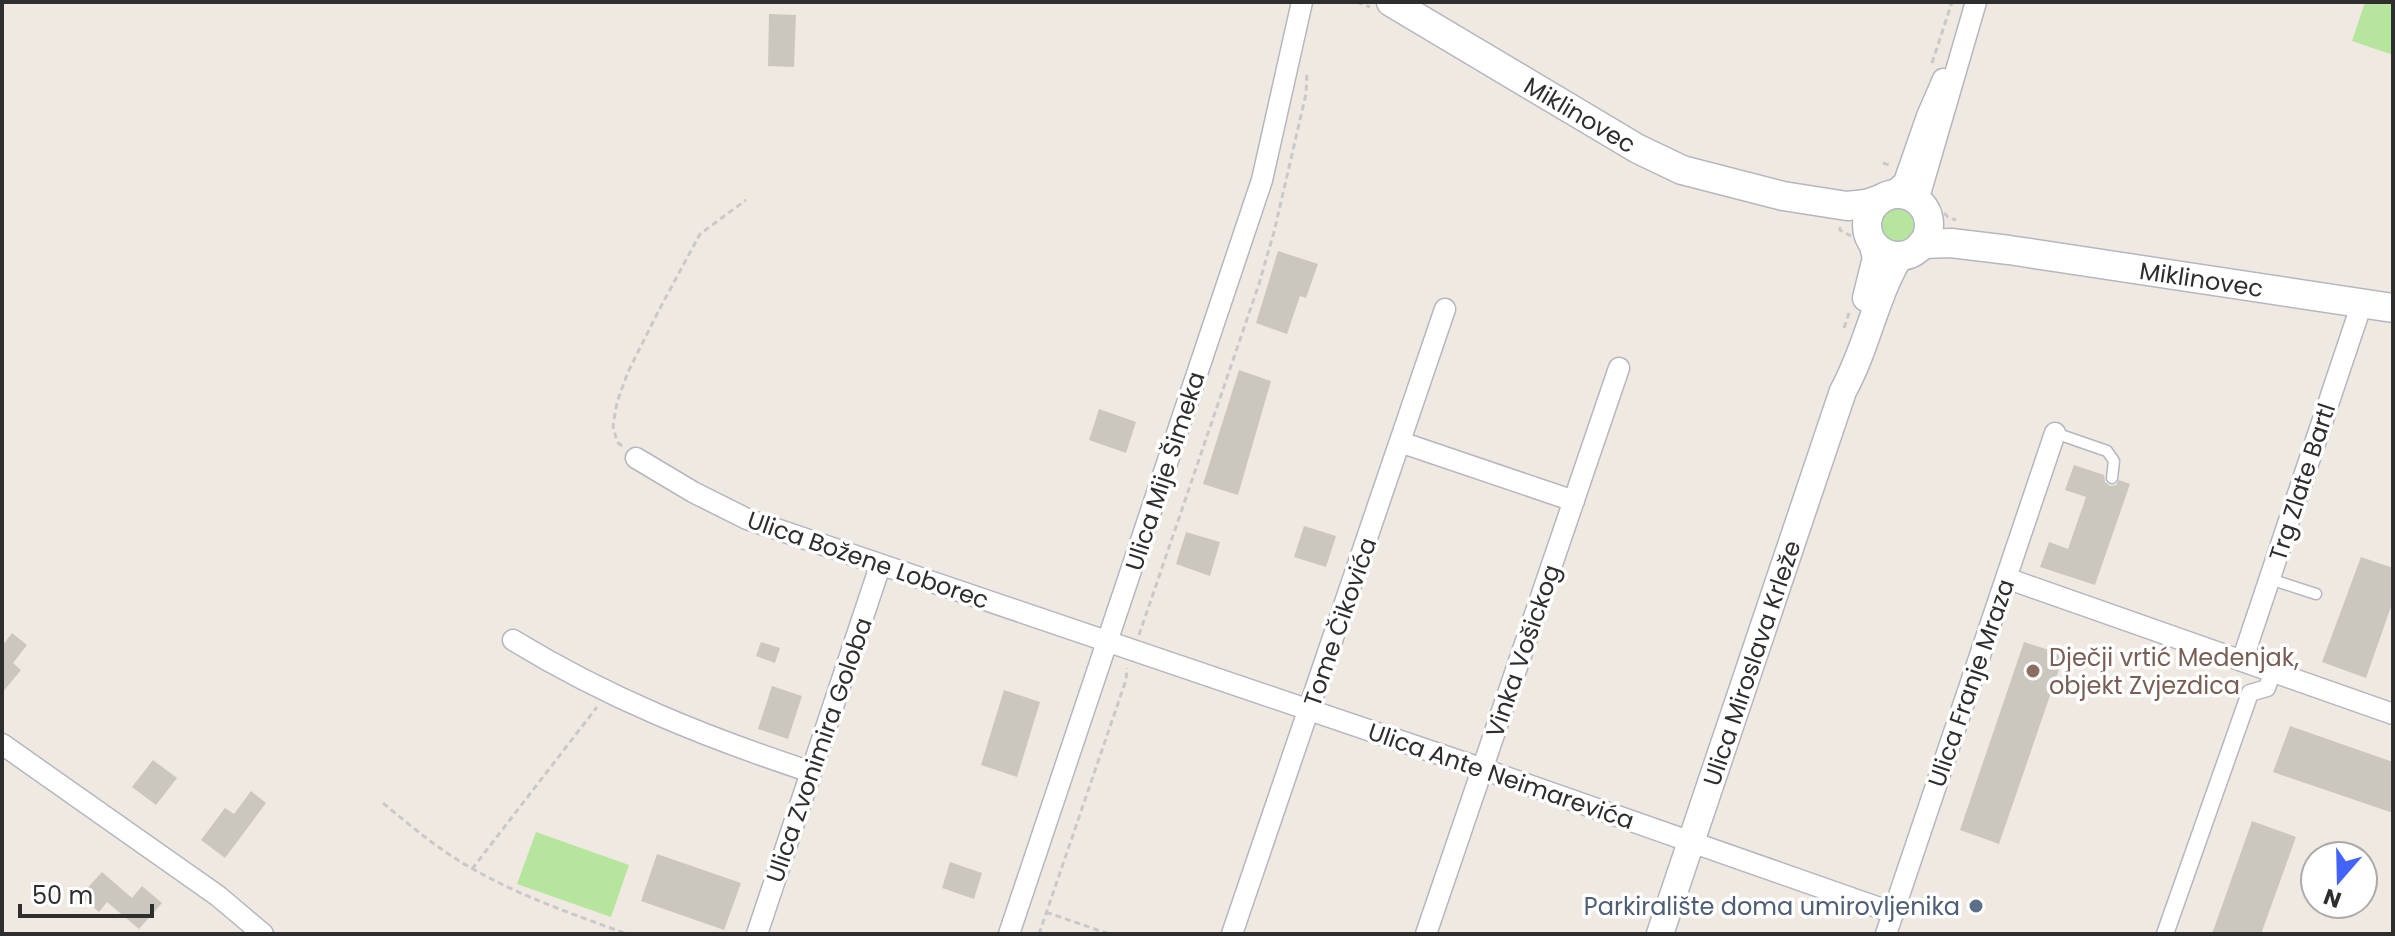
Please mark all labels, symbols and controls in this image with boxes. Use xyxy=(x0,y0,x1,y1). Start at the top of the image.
street label: Miklinovec xyxy=(1518,69,1642,161)
street label: Miklinovec xyxy=(2137,253,2265,305)
street label: Ulica Mije Šimeka xyxy=(1117,367,1213,575)
street label: Trg Zlate Bartl xyxy=(2261,399,2343,565)
street label: Ulica Božene Loborec xyxy=(743,503,993,617)
street label: Tome Čikovića xyxy=(1296,533,1384,711)
street label: Ulica Miroslava Krleže xyxy=(1695,536,1808,790)
street label: Vinka Vošickog xyxy=(1478,560,1568,742)
street label: Ulica Franje Mraza xyxy=(1920,575,2022,791)
street label: Ulica Zvonimira Goloba xyxy=(758,613,880,887)
place label: Dječji vrtić Medenjak, objekt Zvjezdica xyxy=(2049,641,2299,702)
marker: Dječji vrtić Medenjak, objekt Zvjezdica xyxy=(2024,662,2042,680)
street label: Ulica Ante Neimarevića xyxy=(1364,715,1638,837)
north arrow xyxy=(2299,840,2379,920)
scale bar xyxy=(20,868,152,918)
text: 50 m xyxy=(32,879,93,912)
text: N xyxy=(2319,881,2345,916)
place label: Parkiralište doma umirovljenika xyxy=(1584,890,1960,923)
marker: Parkiralište doma umirovljenika xyxy=(1967,897,1985,915)

